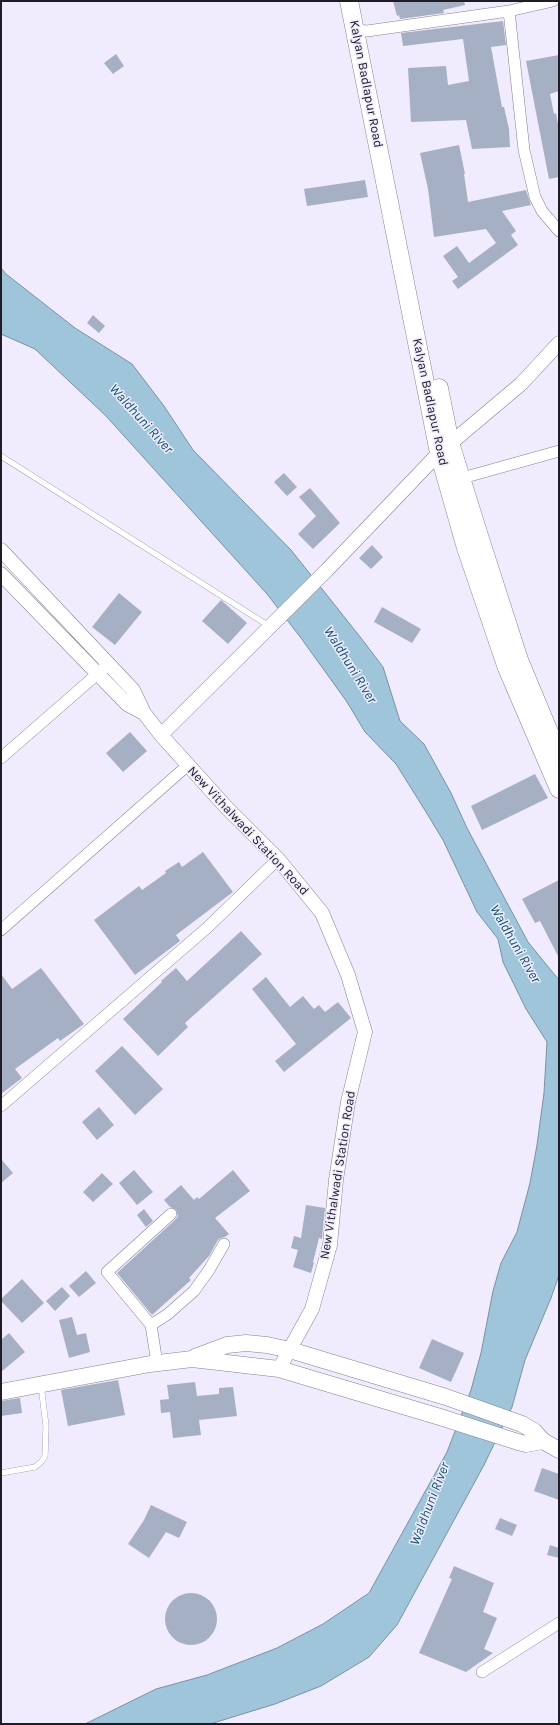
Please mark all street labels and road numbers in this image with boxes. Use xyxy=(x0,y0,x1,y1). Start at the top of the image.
street label: Kalyan Badlapur Road xyxy=(346,19,386,149)
street label: Kalyan Badlapur Road xyxy=(409,337,451,467)
street label: New Vithalwadi Station Road xyxy=(184,763,312,899)
street label: New Vithalwadi Station Road xyxy=(317,1090,359,1260)

